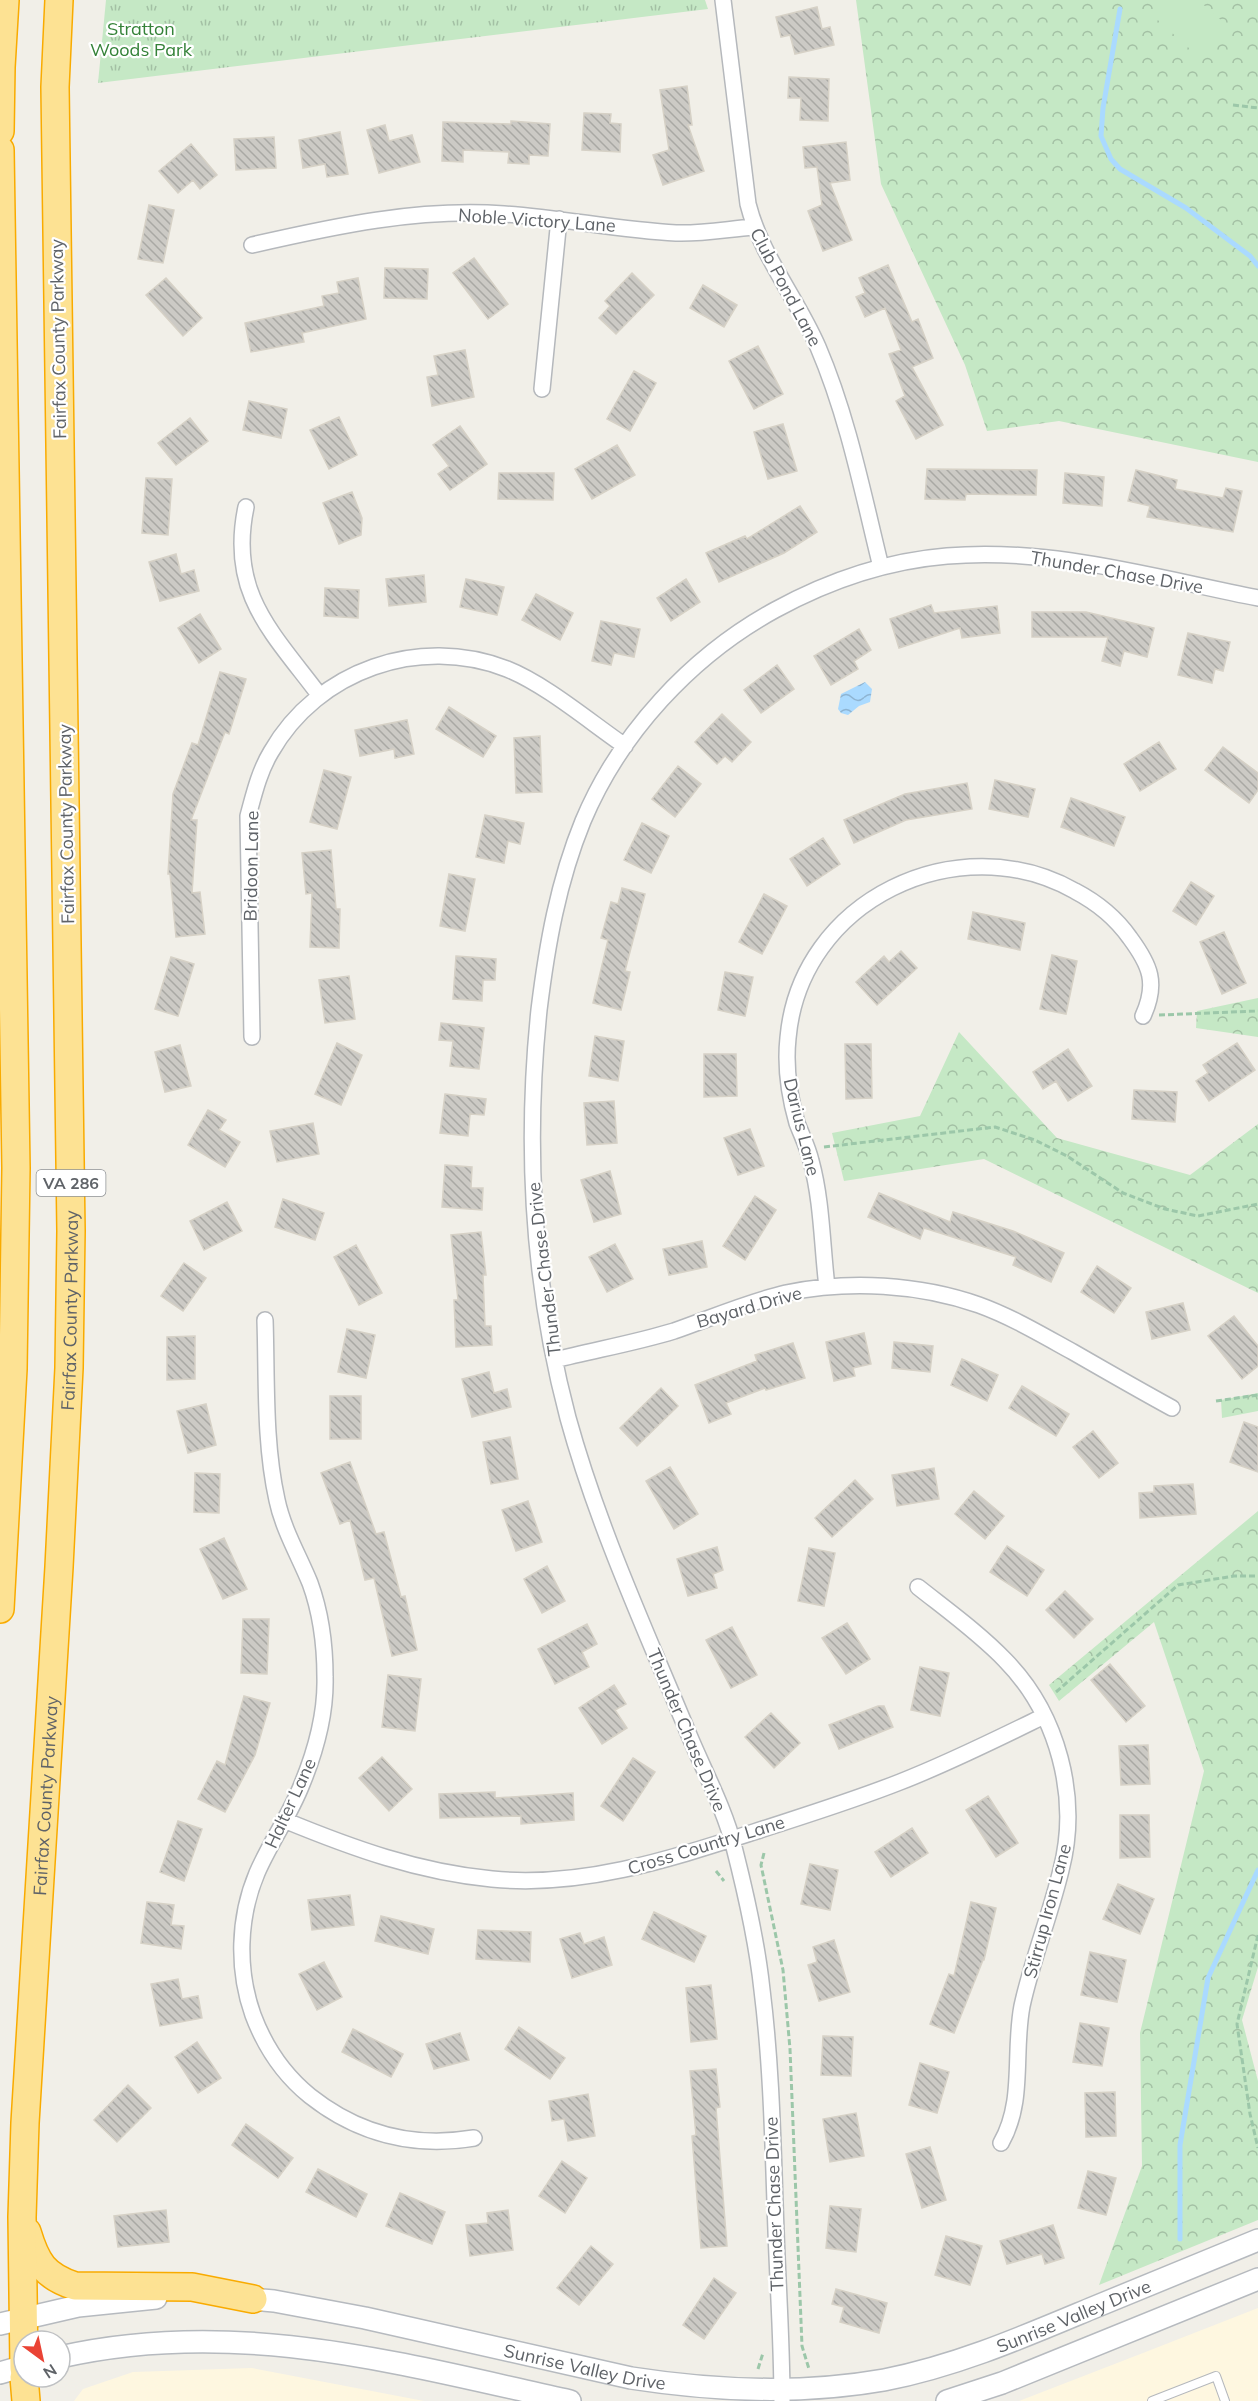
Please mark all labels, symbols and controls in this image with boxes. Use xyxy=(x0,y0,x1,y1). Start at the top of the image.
park label: Stratton Woods Park xyxy=(90,17,193,61)
street label: Noble Victory Lane xyxy=(457,203,617,237)
street label: Club Pond Lane xyxy=(745,224,827,350)
street label: Fairfax County Parkway xyxy=(45,238,71,439)
street label: Thunder Chase Drive xyxy=(1029,546,1205,598)
street label: Fairfax County Parkway xyxy=(53,723,79,924)
street label: Bridoon Lane xyxy=(239,811,263,921)
street label: Darius Lane xyxy=(779,1076,825,1178)
road number: VA 286 xyxy=(36,1170,106,1196)
street label: Thunder Chase Drive xyxy=(522,1181,566,1357)
street label: Fairfax County Parkway xyxy=(55,1210,83,1411)
street label: Bayard Drive xyxy=(694,1281,804,1333)
street label: Thunder Chase Drive xyxy=(642,1645,732,1815)
street label: Fairfax County Parkway xyxy=(27,1695,63,1896)
street label: Halter Lane xyxy=(259,1754,321,1852)
street label: Cross Country Lane xyxy=(625,1810,787,1880)
street label: Stirrup Iron Lane xyxy=(1018,1841,1076,1981)
street label: Thunder Chase Drive xyxy=(759,2116,789,2292)
street label: Sunrise Valley Drive xyxy=(993,2274,1154,2357)
north arrow xyxy=(12,2329,72,2389)
street label: Sunrise Valley Drive xyxy=(502,2338,667,2394)
text: N xyxy=(40,2360,61,2383)

